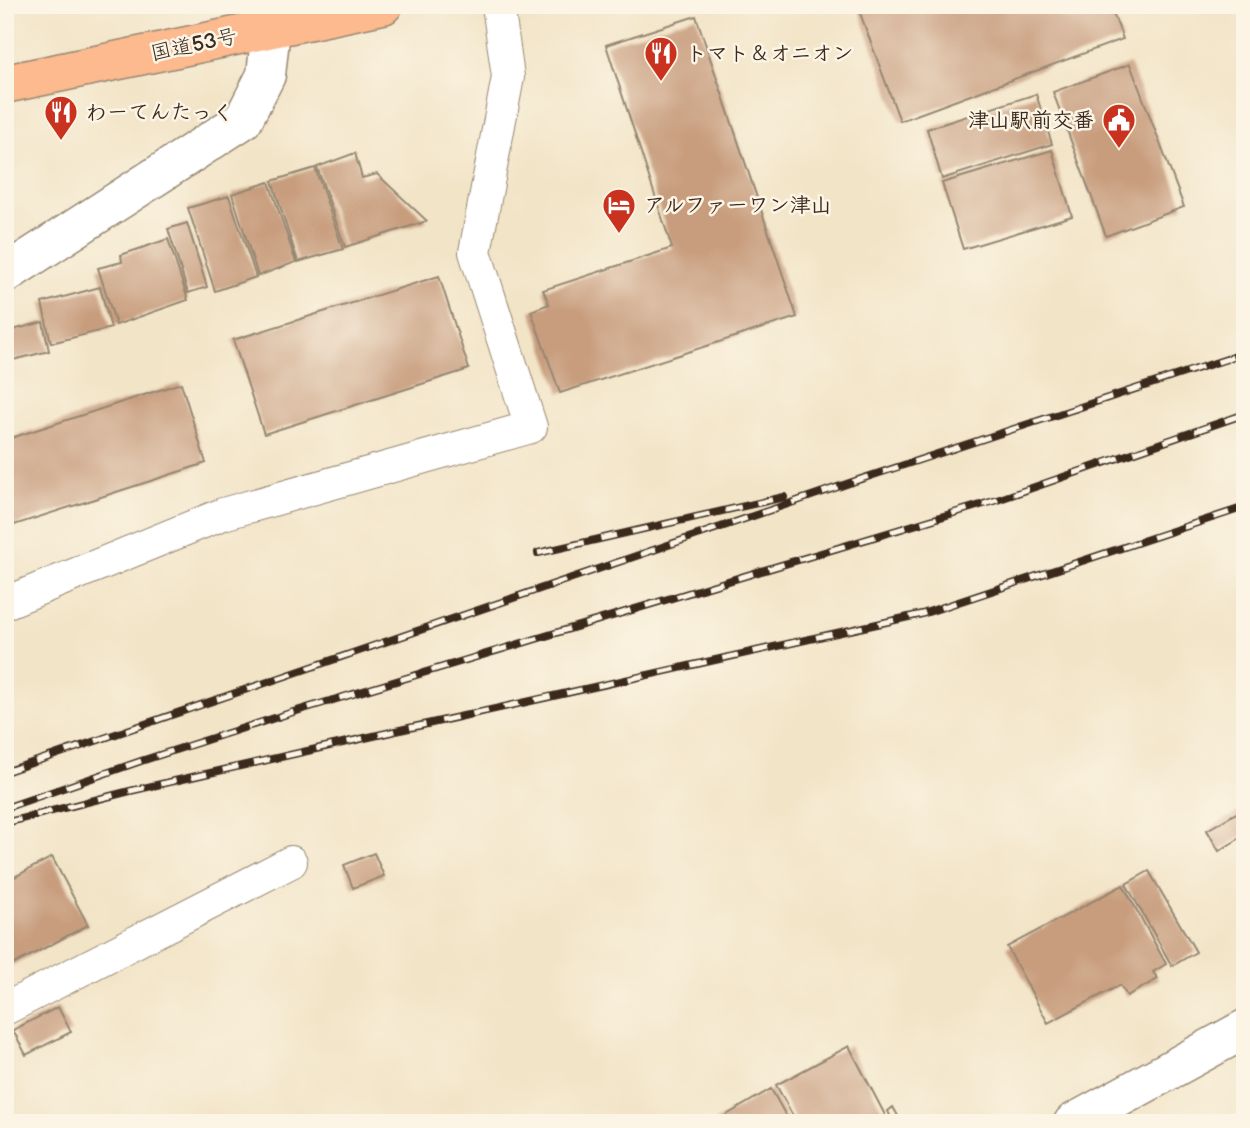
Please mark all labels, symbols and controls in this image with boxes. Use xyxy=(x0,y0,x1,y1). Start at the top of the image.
street label: 国道53号 xyxy=(148,24,240,66)
restaurant icon: トマト＆オニオン xyxy=(642,34,680,83)
place label: トマト＆オニオン xyxy=(686,41,854,66)
restaurant icon: わーてんたっく xyxy=(42,93,80,142)
place label: わーてんたっく xyxy=(86,100,233,125)
public building icon: 津山駅前交番 xyxy=(1100,101,1138,150)
place label: 津山駅前交番 xyxy=(968,108,1094,133)
hotel icon: アルファーワン津山 xyxy=(600,186,638,235)
place label: アルファーワン津山 xyxy=(644,193,832,218)

